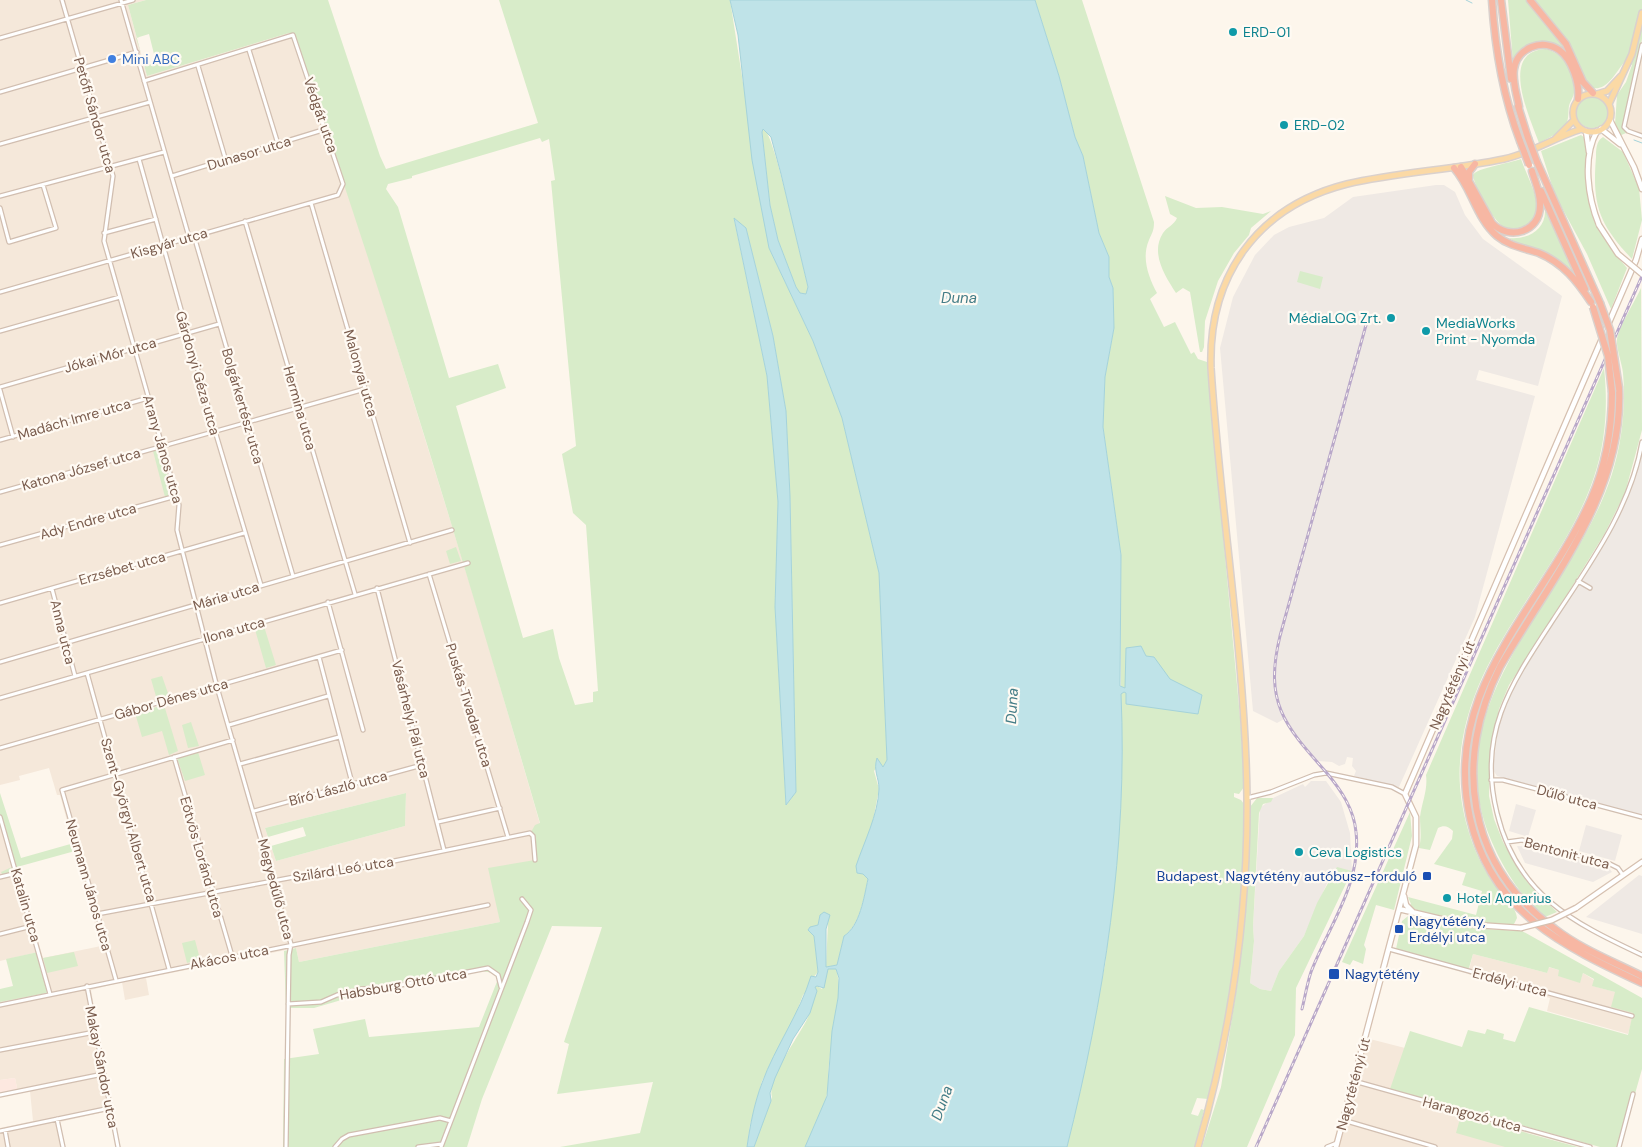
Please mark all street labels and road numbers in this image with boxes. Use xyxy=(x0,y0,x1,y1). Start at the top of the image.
street label: Petőfi Sándor utca xyxy=(70,55,120,175)
street label: Védgát utca xyxy=(300,75,342,155)
street label: Dunasor utca xyxy=(205,132,293,174)
street label: Kisgyár utca xyxy=(128,223,210,263)
street label: Gárdonyi Géza utca xyxy=(172,309,224,437)
street label: Malonyai utca xyxy=(340,327,382,419)
street label: Jókai Mór utca xyxy=(62,333,158,377)
street label: Bolgárkertész utca xyxy=(218,346,268,466)
street label: Hermina utca xyxy=(279,364,321,452)
street label: Arany János utca xyxy=(139,393,187,505)
street label: Madách Imre utca xyxy=(15,394,133,444)
street label: Katona József utca xyxy=(20,443,142,495)
street label: Ady Endre utca xyxy=(38,499,138,543)
street label: Erzsébet utca xyxy=(77,547,167,589)
street label: Mária utca xyxy=(191,577,261,615)
street label: Anna utca xyxy=(46,598,80,666)
street label: Ilona utca xyxy=(201,613,267,647)
street label: Nagytétényi út xyxy=(1425,638,1479,732)
street label: Puskás Tivadar utca xyxy=(442,641,496,769)
street label: Vásárhelyi Pál utca xyxy=(388,658,434,780)
street label: Gábor Dénes utca xyxy=(112,674,230,724)
street label: Szent-Györgyi Albert utca xyxy=(97,736,161,904)
street label: Bíró László utca xyxy=(287,766,389,810)
street label: Dűlő utca xyxy=(1535,780,1599,814)
street label: Eötvös Loránd utca xyxy=(176,794,228,920)
street label: Neumann János utca xyxy=(62,817,116,953)
street label: Bentonit utca xyxy=(1522,833,1612,873)
street label: Megyedűlő utca xyxy=(254,837,298,941)
street label: Szilárd Leó utca xyxy=(291,852,395,886)
street label: Katalin utca xyxy=(7,866,45,944)
street label: Akácos utca xyxy=(188,941,270,973)
street label: Erdélyi utca xyxy=(1471,963,1549,1001)
street label: Habsburg Ottó utca xyxy=(338,964,468,1004)
street label: Makay Sándor utca xyxy=(81,1004,123,1130)
street label: Nagytétényi út xyxy=(1332,1036,1374,1132)
street label: Harangozó utca xyxy=(1421,1092,1523,1136)

